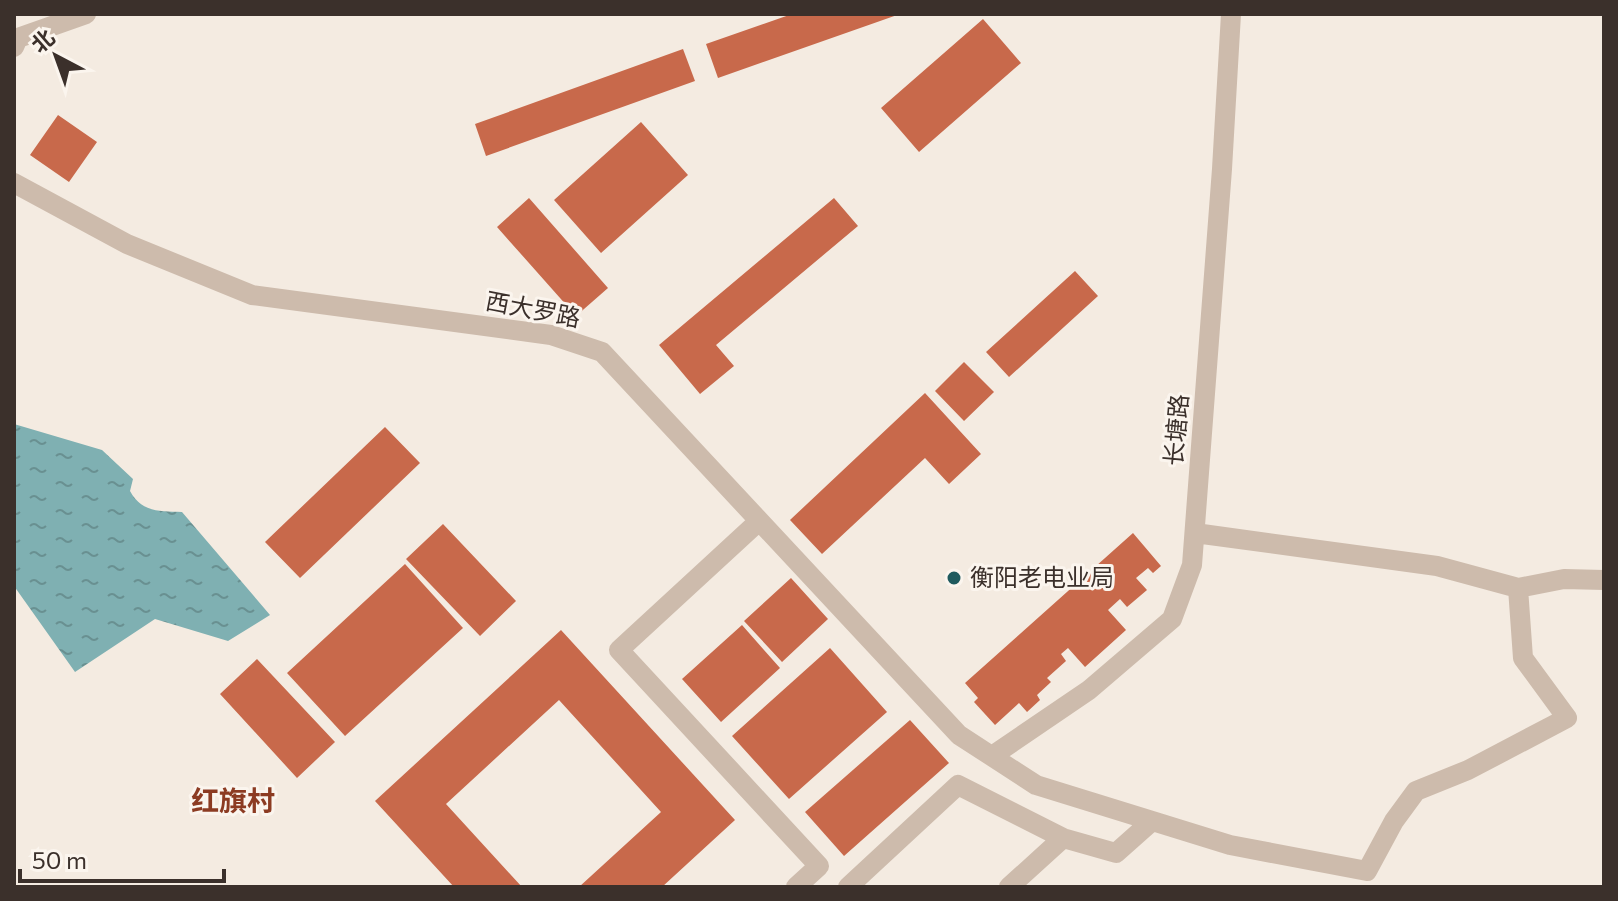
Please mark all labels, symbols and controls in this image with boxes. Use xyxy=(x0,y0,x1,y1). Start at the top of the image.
north arrow xyxy=(16,16,96,96)
text: 北 xyxy=(25,23,60,58)
street label: 西大罗路 xyxy=(483,285,583,332)
street label: 长塘路 xyxy=(1158,393,1193,467)
place label: 衡阳老电业局 xyxy=(970,562,1114,591)
marker: 衡阳老电业局 xyxy=(945,569,963,587)
district label: 红旗村 xyxy=(191,783,275,817)
scale bar xyxy=(20,833,224,883)
text: 50 m xyxy=(32,845,87,874)

